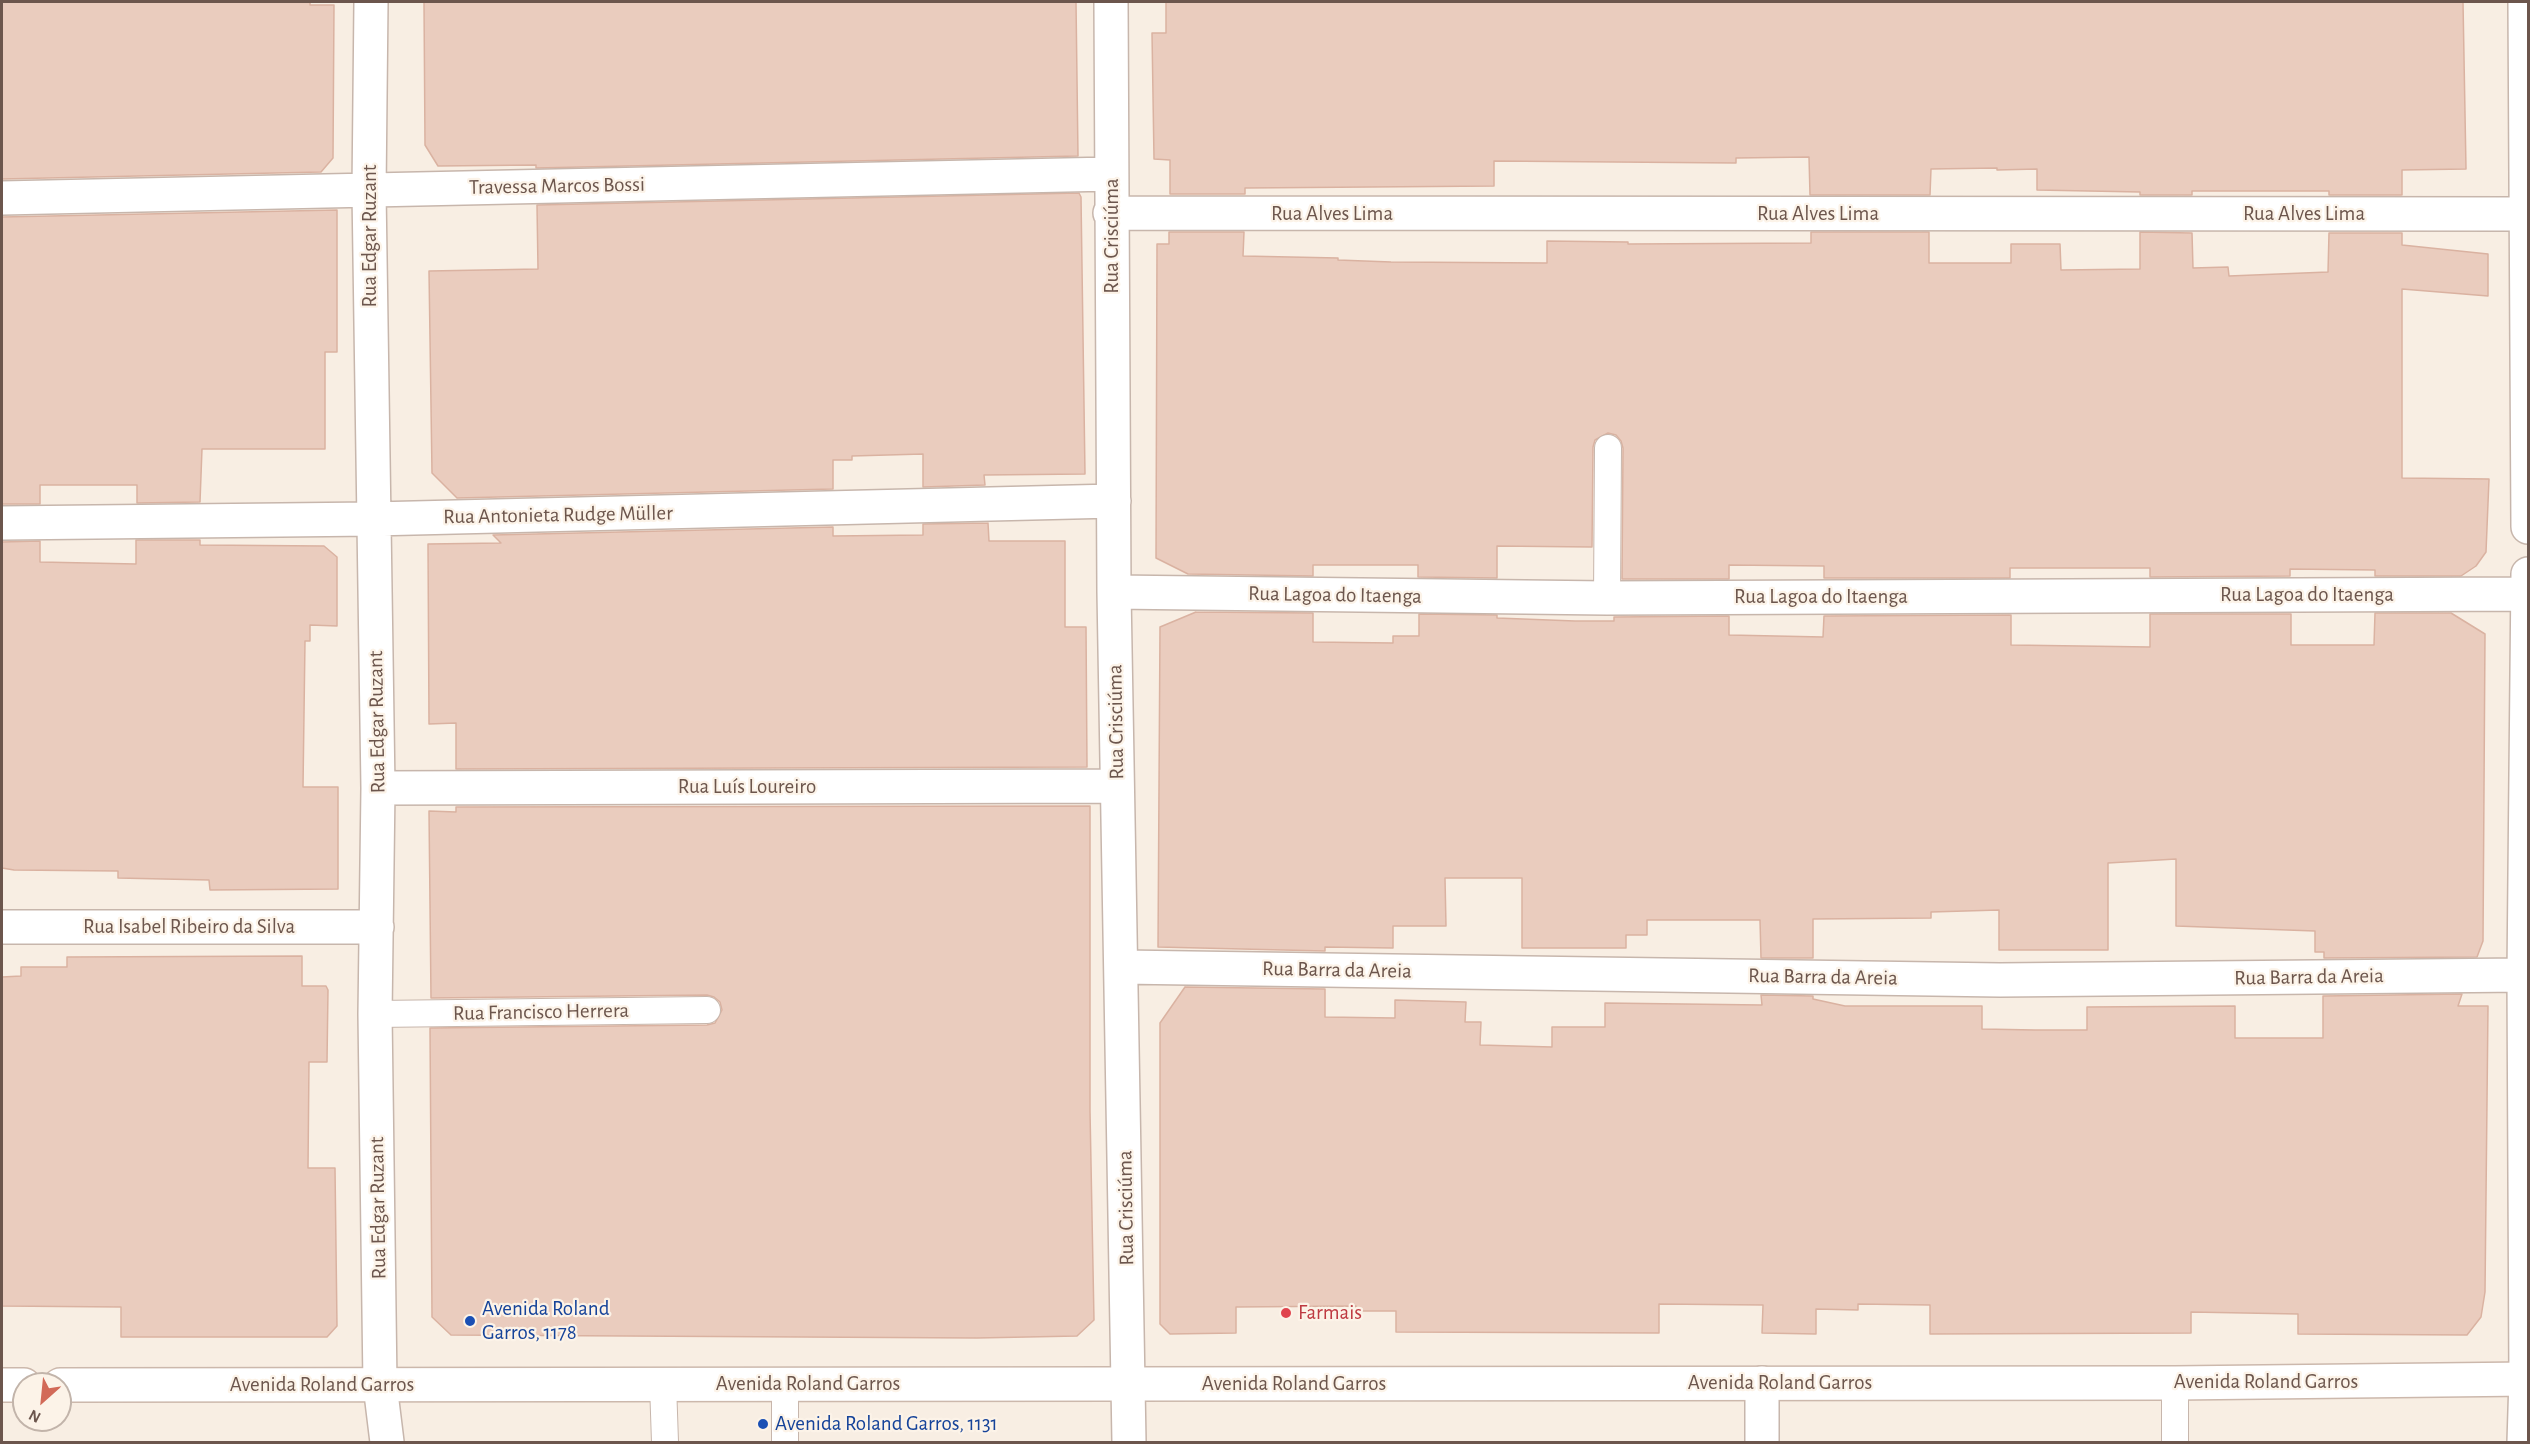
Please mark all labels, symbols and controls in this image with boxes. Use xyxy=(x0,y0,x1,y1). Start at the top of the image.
street label: Rua Edgar Ruzant xyxy=(357,165,383,307)
street label: Travessa Marcos Bossi xyxy=(469,172,645,200)
street label: Rua Crisciúma xyxy=(1099,178,1125,294)
street label: Rua Alves Lima xyxy=(1271,201,1393,227)
street label: Rua Alves Lima xyxy=(1757,201,1879,227)
street label: Rua Alves Lima xyxy=(2243,201,2365,227)
street label: Rua Antonieta Rudge Müller xyxy=(443,500,673,530)
street label: Rua Lagoa do Itaenga xyxy=(1248,581,1422,609)
street label: Rua Lagoa do Itaenga xyxy=(2220,582,2394,608)
street label: Rua Lagoa do Itaenga xyxy=(1734,584,1908,610)
street label: Rua Edgar Ruzant xyxy=(363,650,391,794)
street label: Rua Crisciúma xyxy=(1102,664,1130,780)
street label: Rua Luís Loureiro xyxy=(678,774,816,800)
street label: Rua Isabel Ribeiro da Silva xyxy=(83,914,295,940)
street label: Rua Barra da Areia xyxy=(1262,956,1412,984)
street label: Rua Barra da Areia xyxy=(1748,963,1898,991)
street label: Rua Barra da Areia xyxy=(2234,963,2384,991)
street label: Rua Francisco Herrera xyxy=(453,998,629,1026)
street label: Rua Edgar Ruzant xyxy=(364,1136,392,1280)
street label: Rua Crisciúma xyxy=(1112,1150,1140,1266)
place label: Avenida Roland Garros, 1178 xyxy=(482,1296,610,1346)
place label: Farmais xyxy=(1298,1300,1362,1326)
marker: Farmais xyxy=(1279,1306,1293,1320)
marker: Avenida Roland Garros, 1178 xyxy=(463,1314,477,1328)
street label: Avenida Roland Garros xyxy=(2174,1369,2358,1395)
street label: Avenida Roland Garros xyxy=(1688,1370,1872,1396)
street label: Avenida Roland Garros xyxy=(716,1371,900,1397)
street label: Avenida Roland Garros xyxy=(1202,1371,1386,1397)
north arrow xyxy=(12,1372,72,1432)
street label: Avenida Roland Garros xyxy=(230,1372,414,1398)
text: N xyxy=(26,1407,43,1426)
place label: Avenida Roland Garros, 1131 xyxy=(775,1411,998,1437)
marker: Avenida Roland Garros, 1131 xyxy=(756,1417,770,1431)

